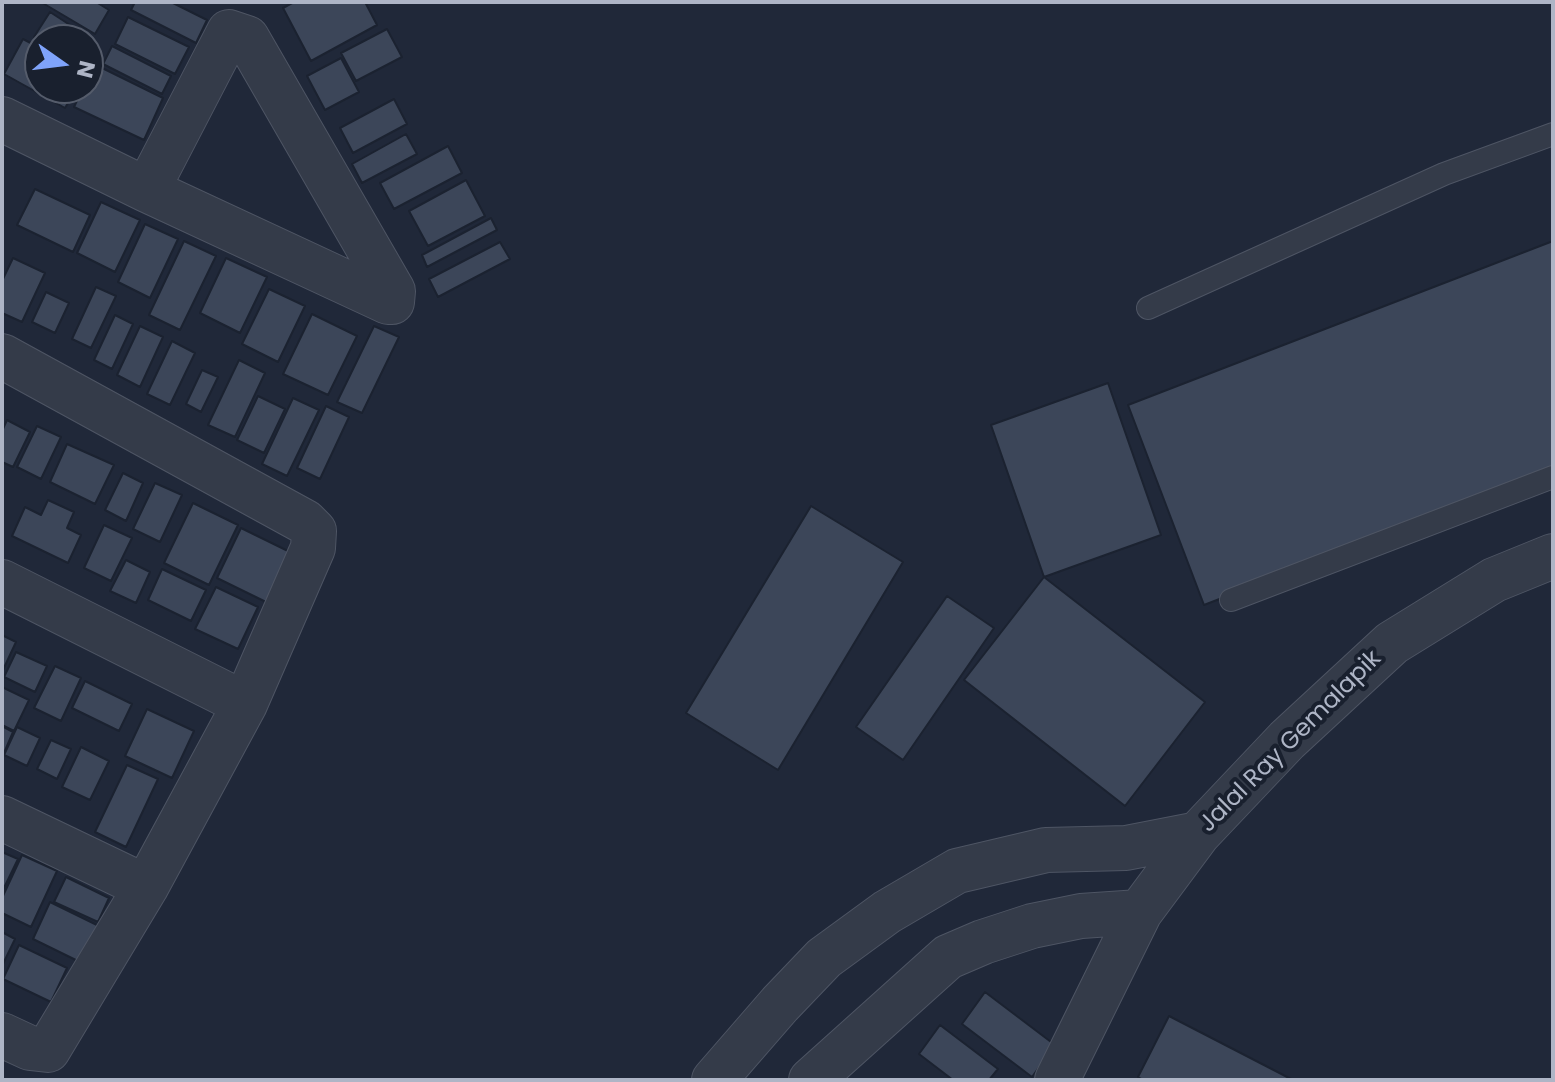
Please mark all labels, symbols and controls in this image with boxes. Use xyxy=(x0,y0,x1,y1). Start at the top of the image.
north arrow xyxy=(24,24,104,104)
text: N xyxy=(69,58,103,81)
street label: Jalal Ray Gemalapik xyxy=(1194,645,1388,839)

